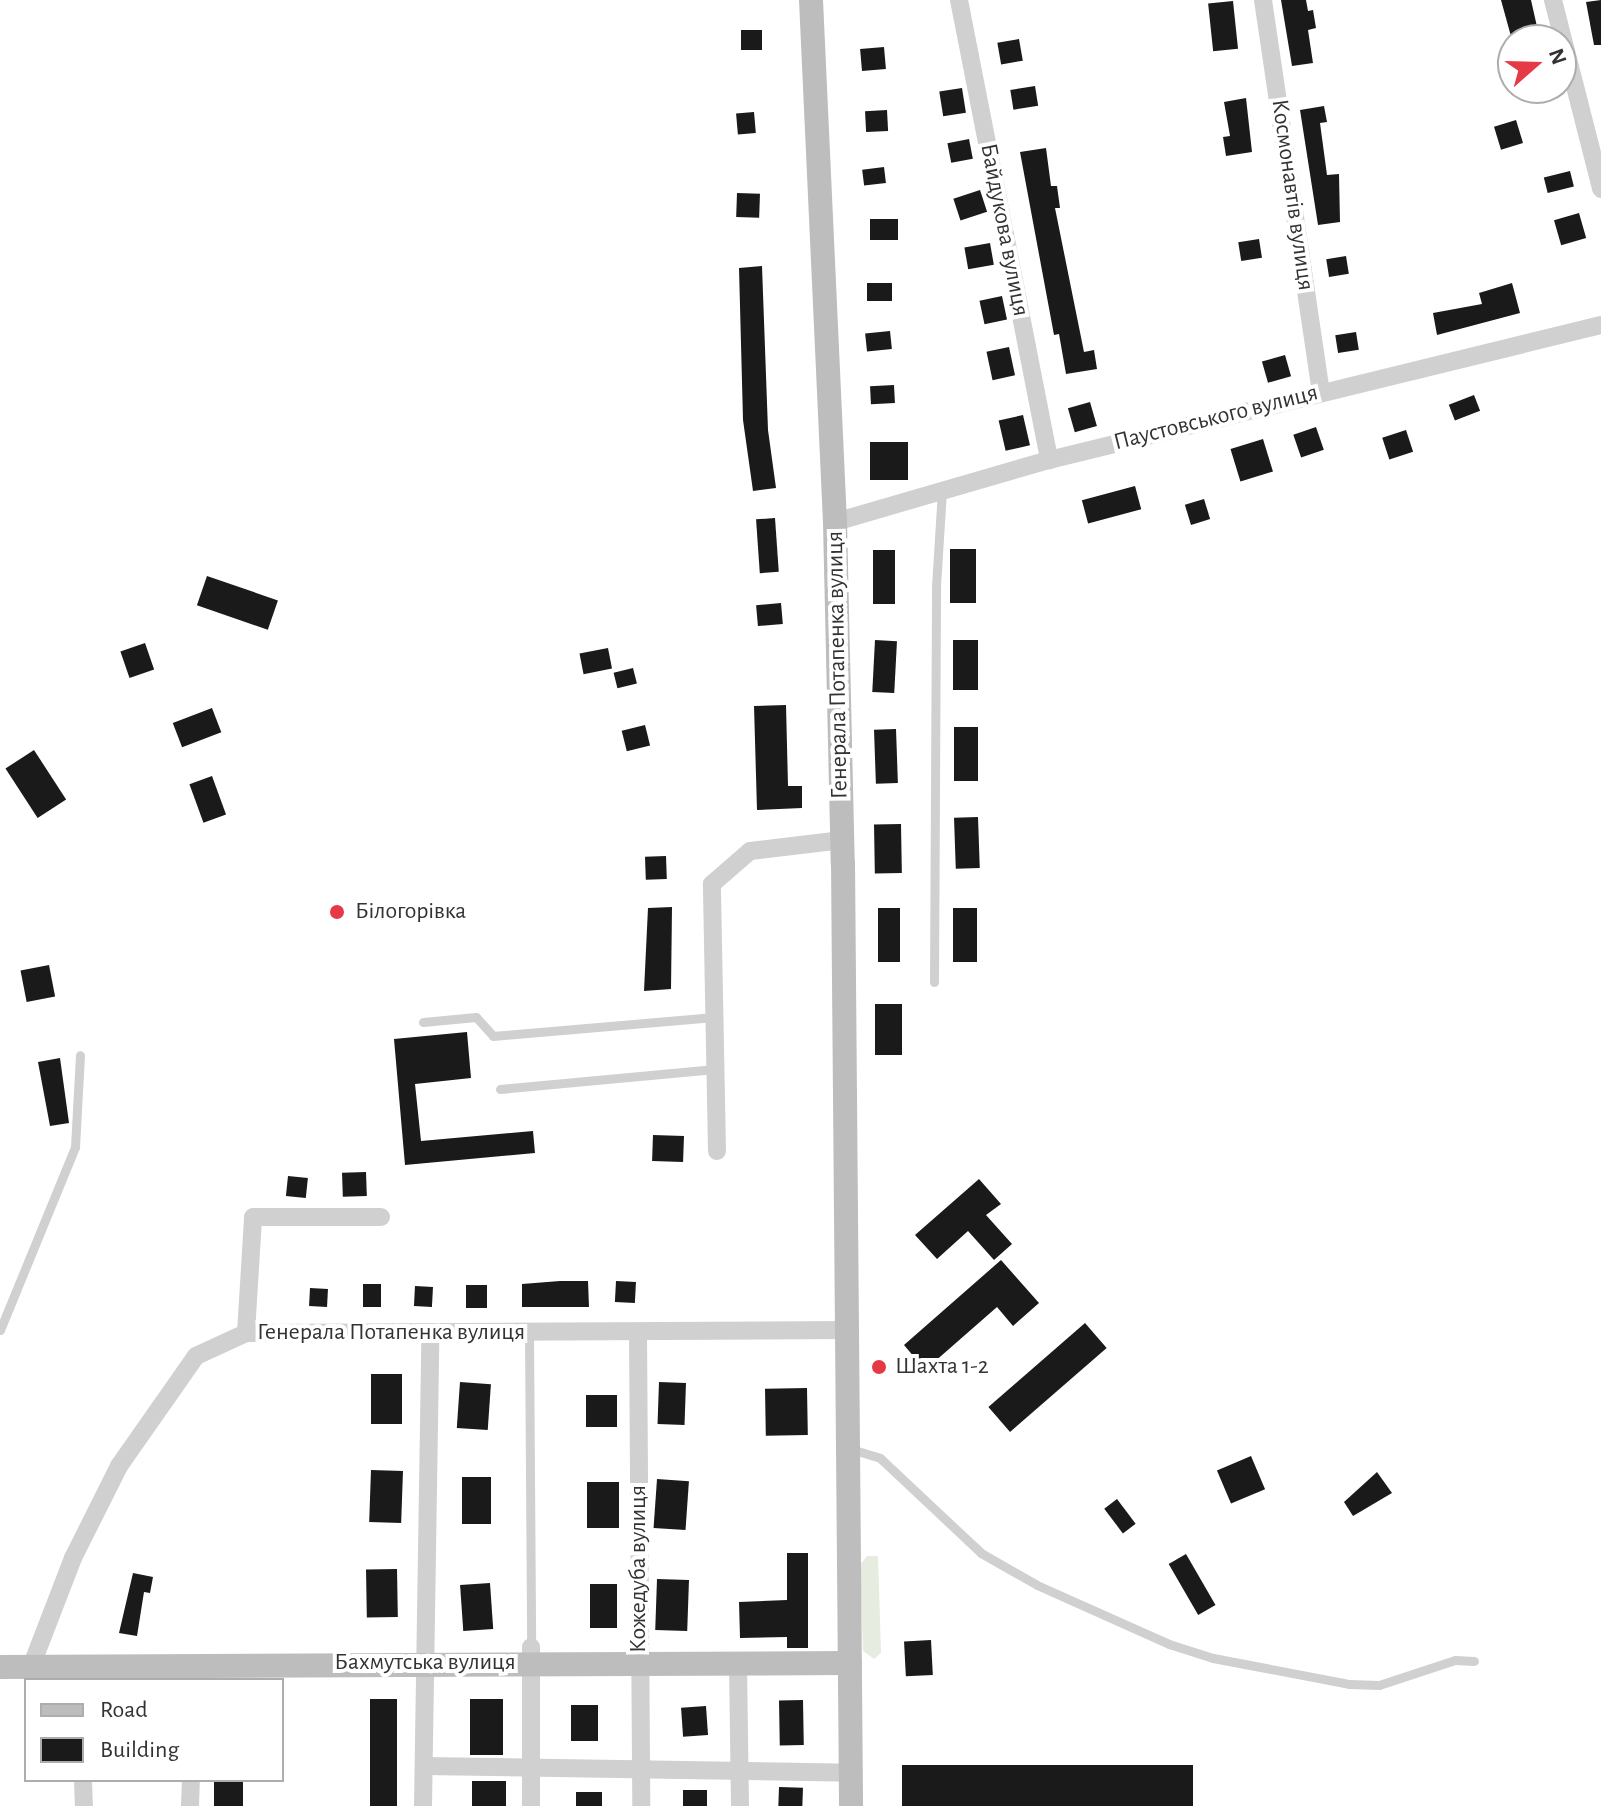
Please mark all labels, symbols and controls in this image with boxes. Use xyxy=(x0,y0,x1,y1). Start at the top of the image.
north arrow xyxy=(1497,24,1577,104)
text: N xyxy=(1545,46,1571,67)
street label: Космонавтів вулиця xyxy=(1264,98,1320,292)
street label: Байдукова вулиця xyxy=(973,141,1035,319)
street label: Паустовського вулиця xyxy=(1111,379,1321,457)
street label: Генерала Потапенка вулиця xyxy=(821,531,855,799)
place label: Білогорівка xyxy=(355,898,466,926)
marker: Білогорівка xyxy=(326,901,348,923)
street label: Генерала Потапенка вулиця xyxy=(257,1319,525,1347)
place label: Шахта 1-2 xyxy=(895,1353,989,1381)
marker: Шахта 1-2 xyxy=(870,1358,888,1376)
street label: Кожедуба вулиця xyxy=(625,1485,653,1653)
street label: Бахмутська вулиця xyxy=(334,1649,516,1677)
legend xyxy=(24,1678,284,1782)
text: Road xyxy=(100,1698,148,1722)
text: Building xyxy=(100,1738,179,1762)

